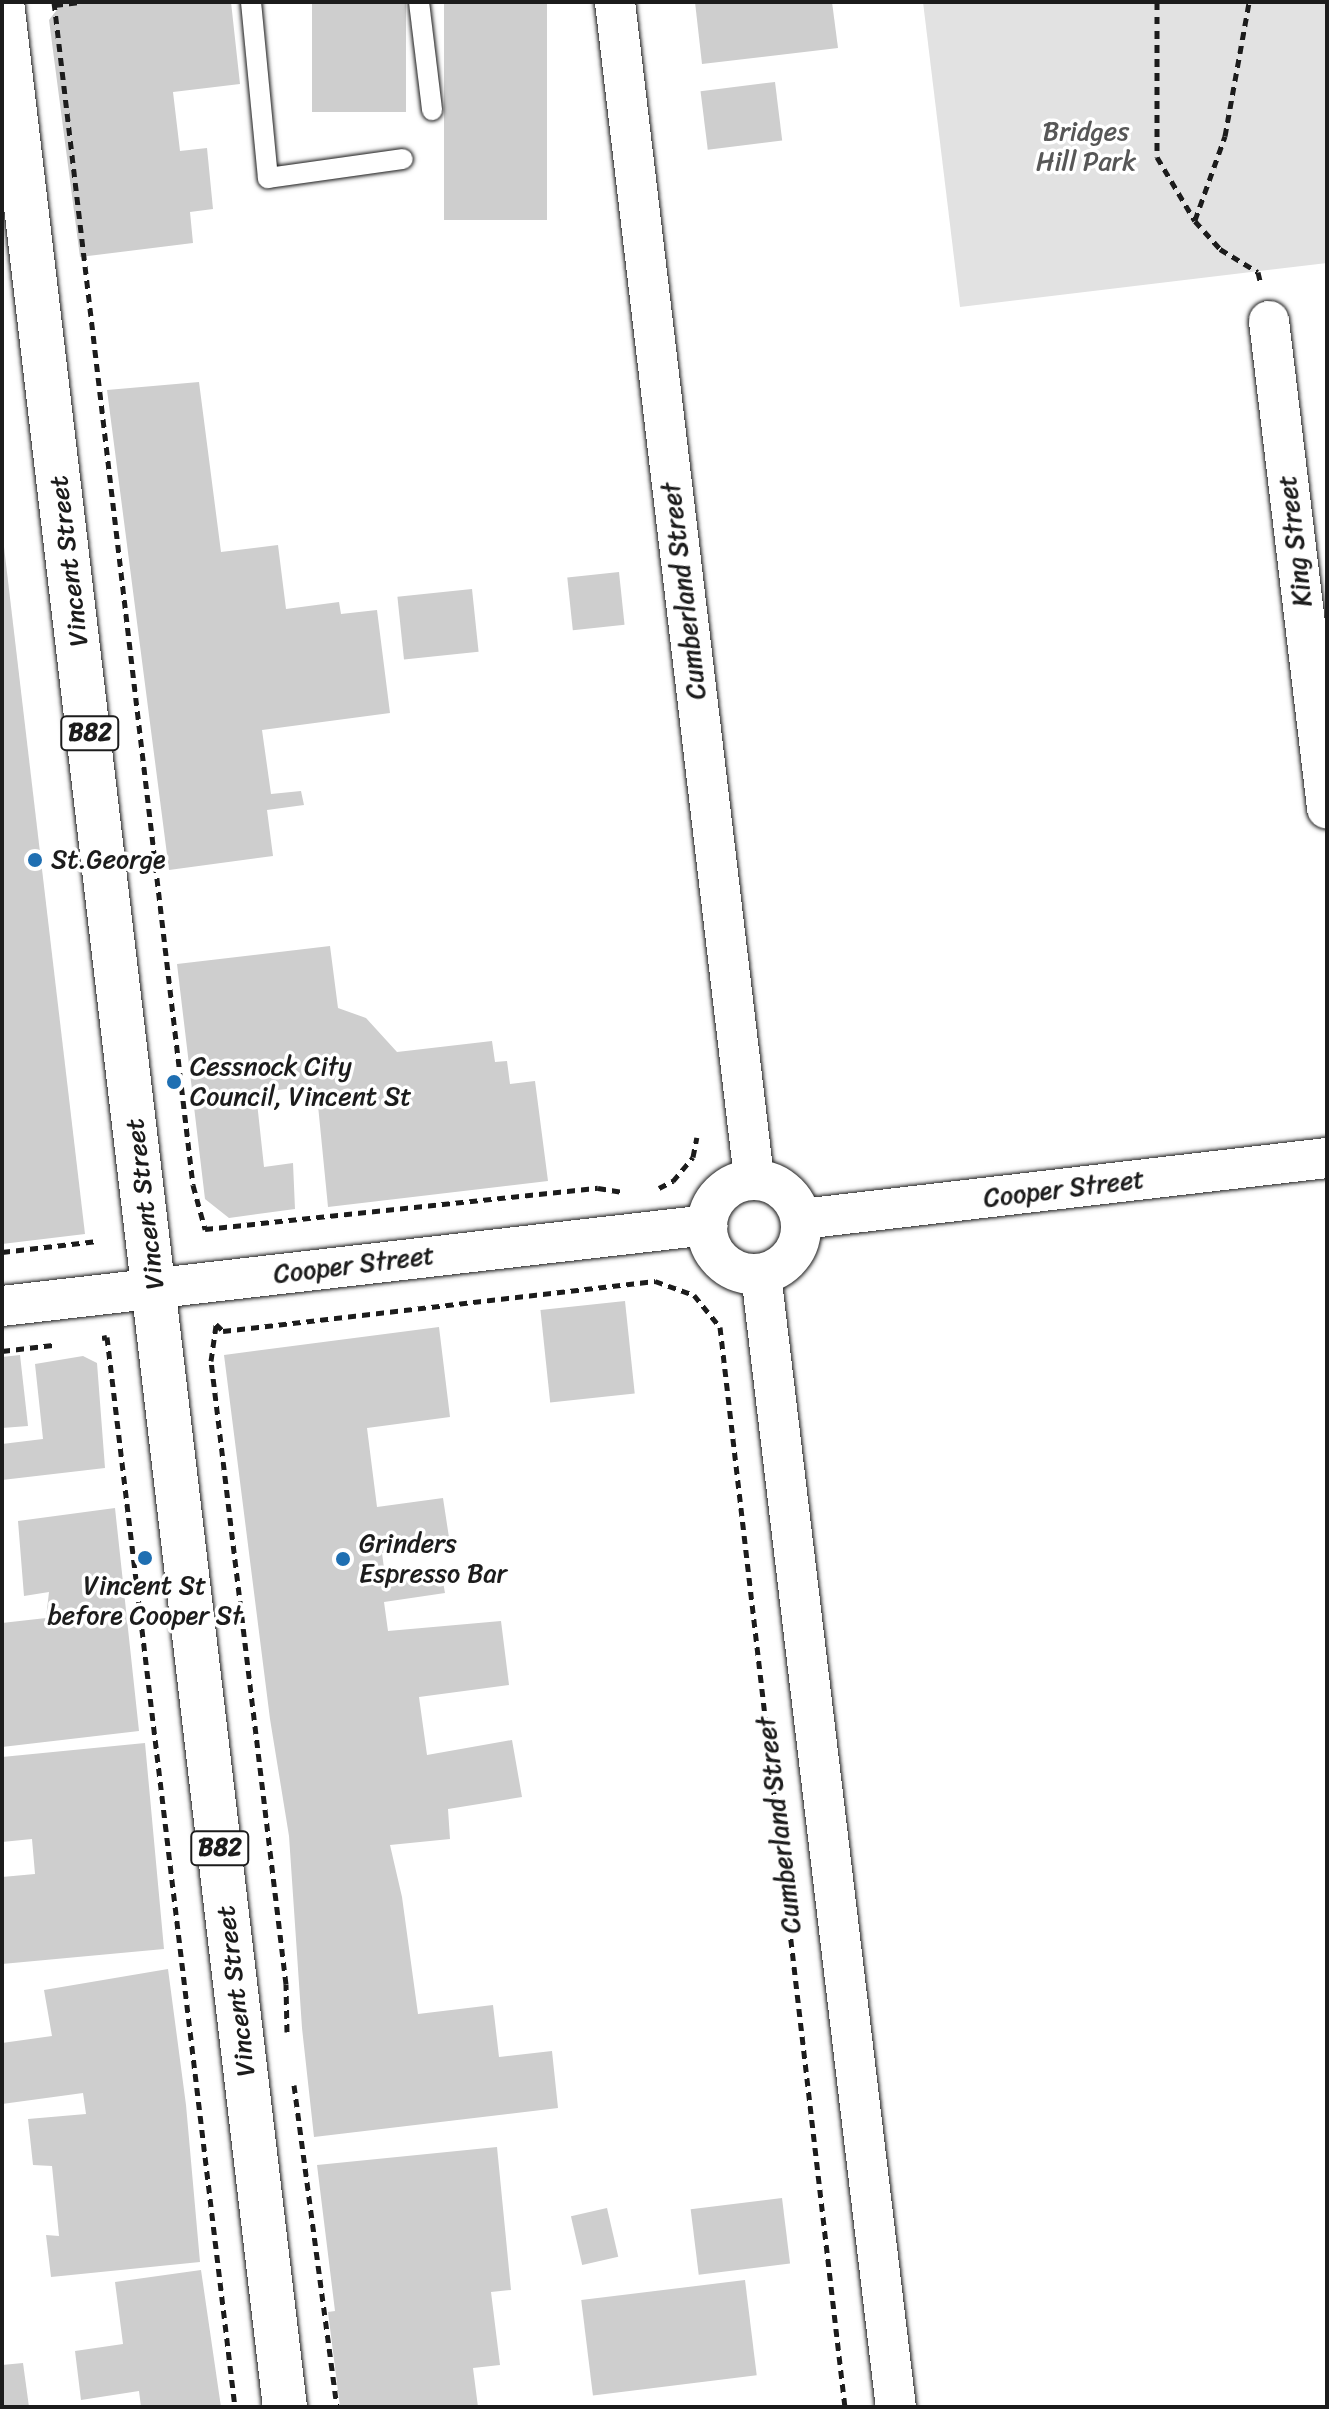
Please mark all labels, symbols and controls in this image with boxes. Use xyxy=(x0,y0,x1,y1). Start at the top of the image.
park label: Bridges Hill Park xyxy=(1036,116,1136,178)
street label: King Street xyxy=(1271,473,1319,609)
street label: Vincent Street xyxy=(43,474,95,648)
street label: Cumberland Street xyxy=(655,481,713,701)
road number: B82 xyxy=(60,713,120,753)
place label: St.George xyxy=(51,844,166,876)
marker: St.George xyxy=(26,851,44,869)
place label: Cessnock City Council, Vincent St xyxy=(190,1051,412,1112)
marker: Cessnock City Council, Vincent St xyxy=(165,1073,183,1091)
street label: Vincent Street xyxy=(119,1117,171,1291)
street label: Cooper Street xyxy=(982,1164,1146,1214)
street label: Cooper Street xyxy=(272,1240,436,1290)
place label: Grinders Espresso Bar xyxy=(359,1528,507,1590)
marker: Vincent St before Cooper St xyxy=(136,1549,154,1567)
marker: Grinders Espresso Bar xyxy=(334,1550,352,1568)
place label: Vincent St before Cooper St xyxy=(47,1570,243,1632)
street label: Cumberland Street xyxy=(750,1715,808,1935)
road number: B82 xyxy=(190,1828,250,1868)
street label: Vincent Street xyxy=(210,1904,262,2078)

